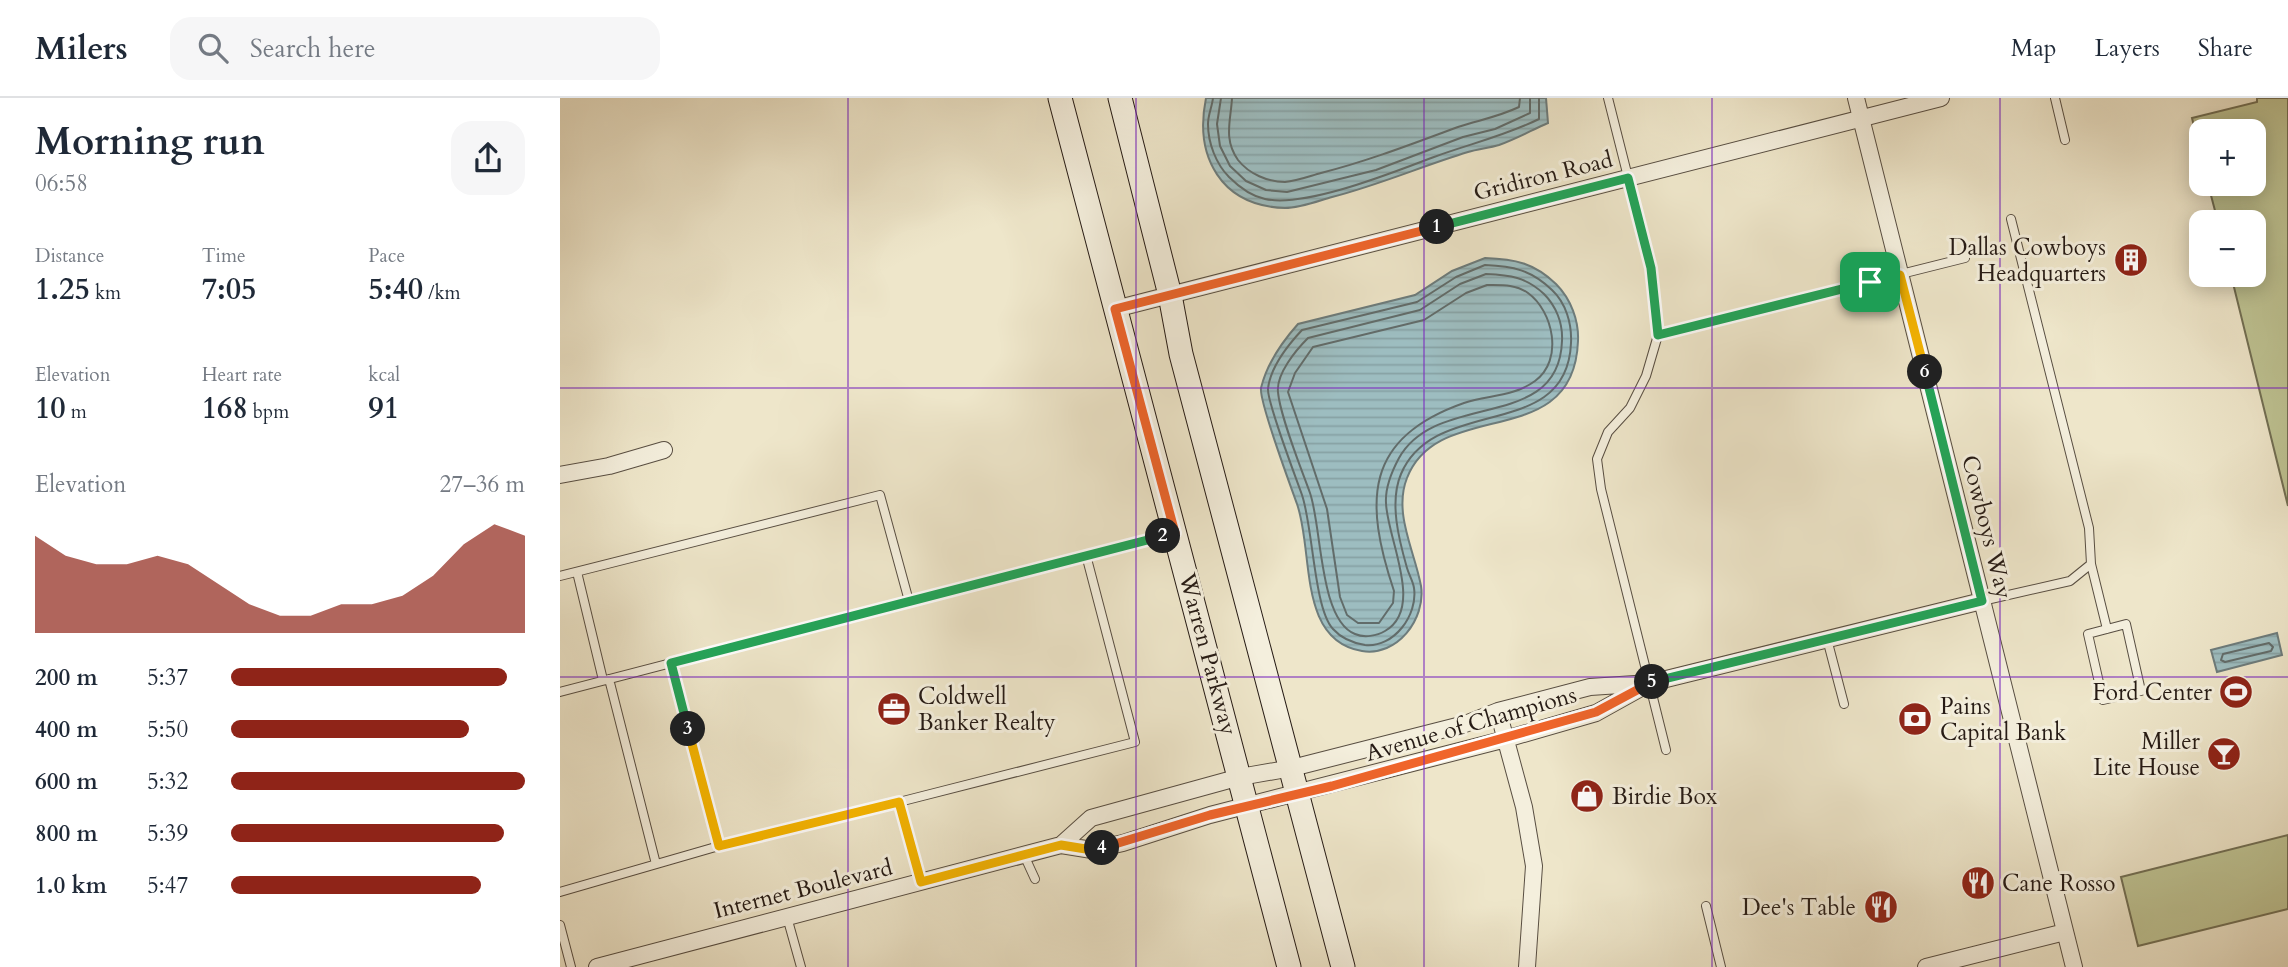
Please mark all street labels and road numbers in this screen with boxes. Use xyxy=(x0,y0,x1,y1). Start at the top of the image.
street label: Gridiron Road xyxy=(1470,144,1617,208)
street label: Cowboys Way xyxy=(1954,452,2020,602)
street label: Warren Parkway xyxy=(1171,569,1245,738)
street label: Avenue of Champions xyxy=(1362,679,1580,769)
street label: Internet Boulevard xyxy=(710,852,896,926)

